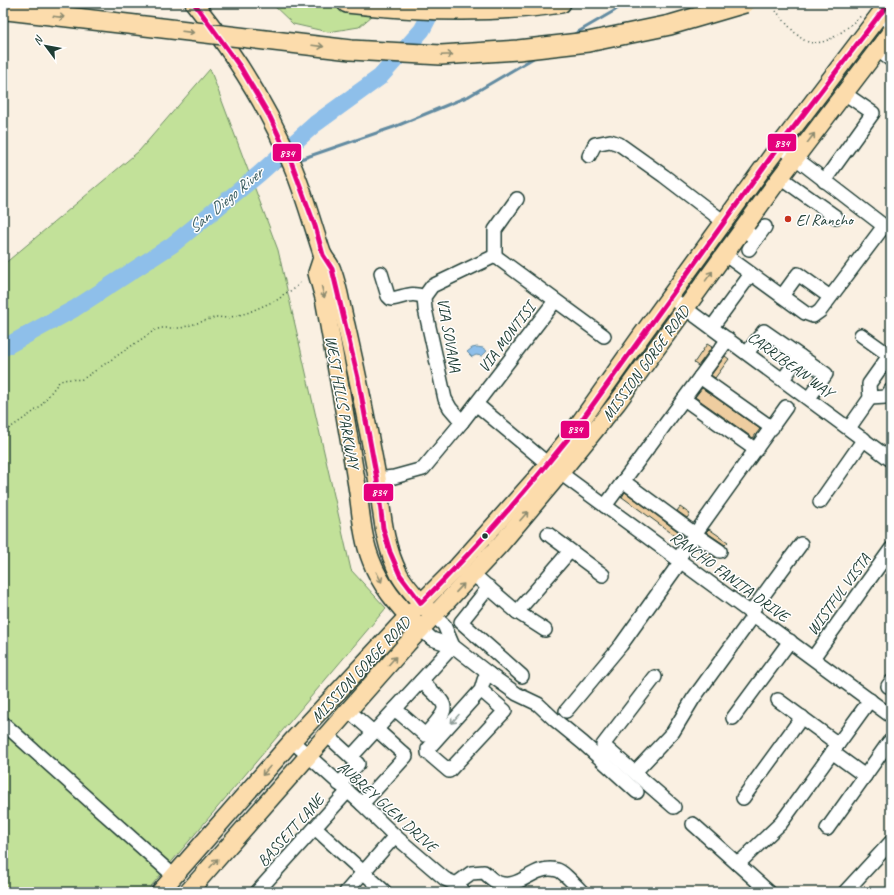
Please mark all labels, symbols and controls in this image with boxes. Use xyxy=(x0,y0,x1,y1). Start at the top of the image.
one-way arrow xyxy=(52,13,65,20)
north arrow xyxy=(26,26,66,66)
one-way arrow xyxy=(181,28,194,36)
text: N xyxy=(30,32,46,47)
one-way arrow xyxy=(311,42,324,50)
one-way arrow xyxy=(440,51,453,58)
one-way arrow xyxy=(806,132,815,143)
line badge: 834 xyxy=(767,133,797,152)
text: 834 xyxy=(775,136,791,150)
line badge: 834 xyxy=(272,143,302,162)
text: 834 xyxy=(280,146,296,160)
water label: San Diego River xyxy=(184,161,269,238)
place label: El Rancho xyxy=(796,210,855,230)
marker: El Rancho xyxy=(783,214,793,224)
one-way arrow xyxy=(705,271,713,282)
one-way arrow xyxy=(319,286,327,299)
street label: VIA MONTISI xyxy=(474,296,542,377)
street label: VIA SOVANA xyxy=(433,297,466,375)
street label: MISSION GORGE ROAD xyxy=(597,301,695,425)
street label: CARRIBEAN WAY xyxy=(744,327,839,404)
street label: WEST HILLS PARKWAY xyxy=(320,334,364,472)
line badge: 834 xyxy=(560,420,590,439)
text: 834 xyxy=(568,422,584,436)
line badge: 834 xyxy=(363,483,394,502)
text: 834 xyxy=(372,485,388,499)
one-way arrow xyxy=(519,511,529,521)
street label: RANCHO FANITA DRIVE xyxy=(666,527,795,628)
unlabelled marker xyxy=(480,531,490,541)
street label: WISTFUL VISTA xyxy=(803,549,876,639)
one-way arrow xyxy=(376,571,383,583)
one-way arrow xyxy=(456,583,465,593)
street label: MISSION GORGE ROAD xyxy=(307,611,416,727)
one-way arrow xyxy=(388,656,397,667)
one-way arrow xyxy=(450,713,459,724)
street label: AUBREY GLEN DRIVE xyxy=(333,757,443,858)
one-way arrow xyxy=(262,765,271,776)
street label: BASSETT LANE xyxy=(253,789,330,871)
one-way arrow xyxy=(209,858,219,868)

